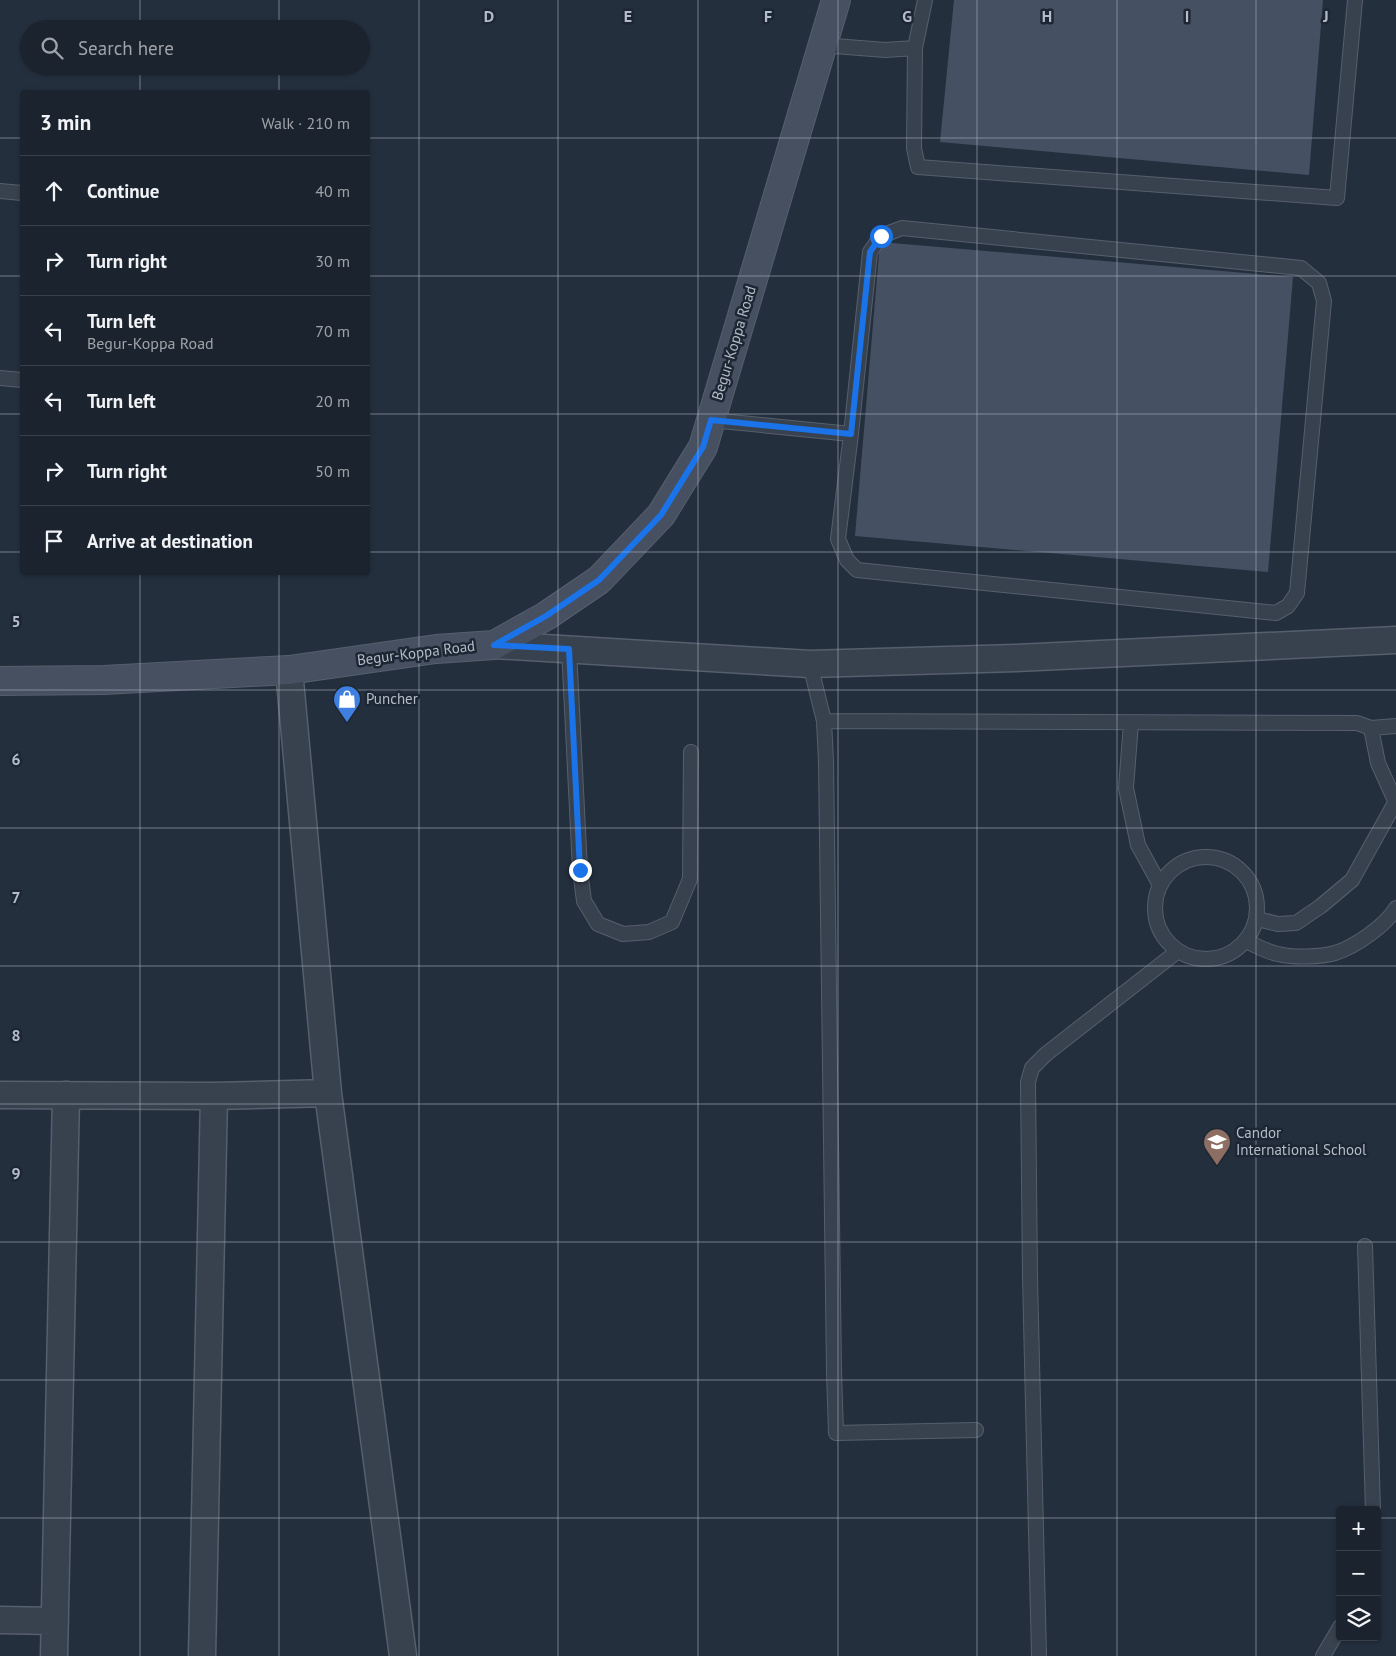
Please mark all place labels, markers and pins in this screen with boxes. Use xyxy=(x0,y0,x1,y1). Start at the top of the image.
shop icon: Puncher xyxy=(332,684,362,723)
place label: Puncher xyxy=(366,689,418,708)
place label: Candor International School xyxy=(1236,1123,1367,1159)
school or university icon: Candor International School xyxy=(1202,1127,1232,1166)

